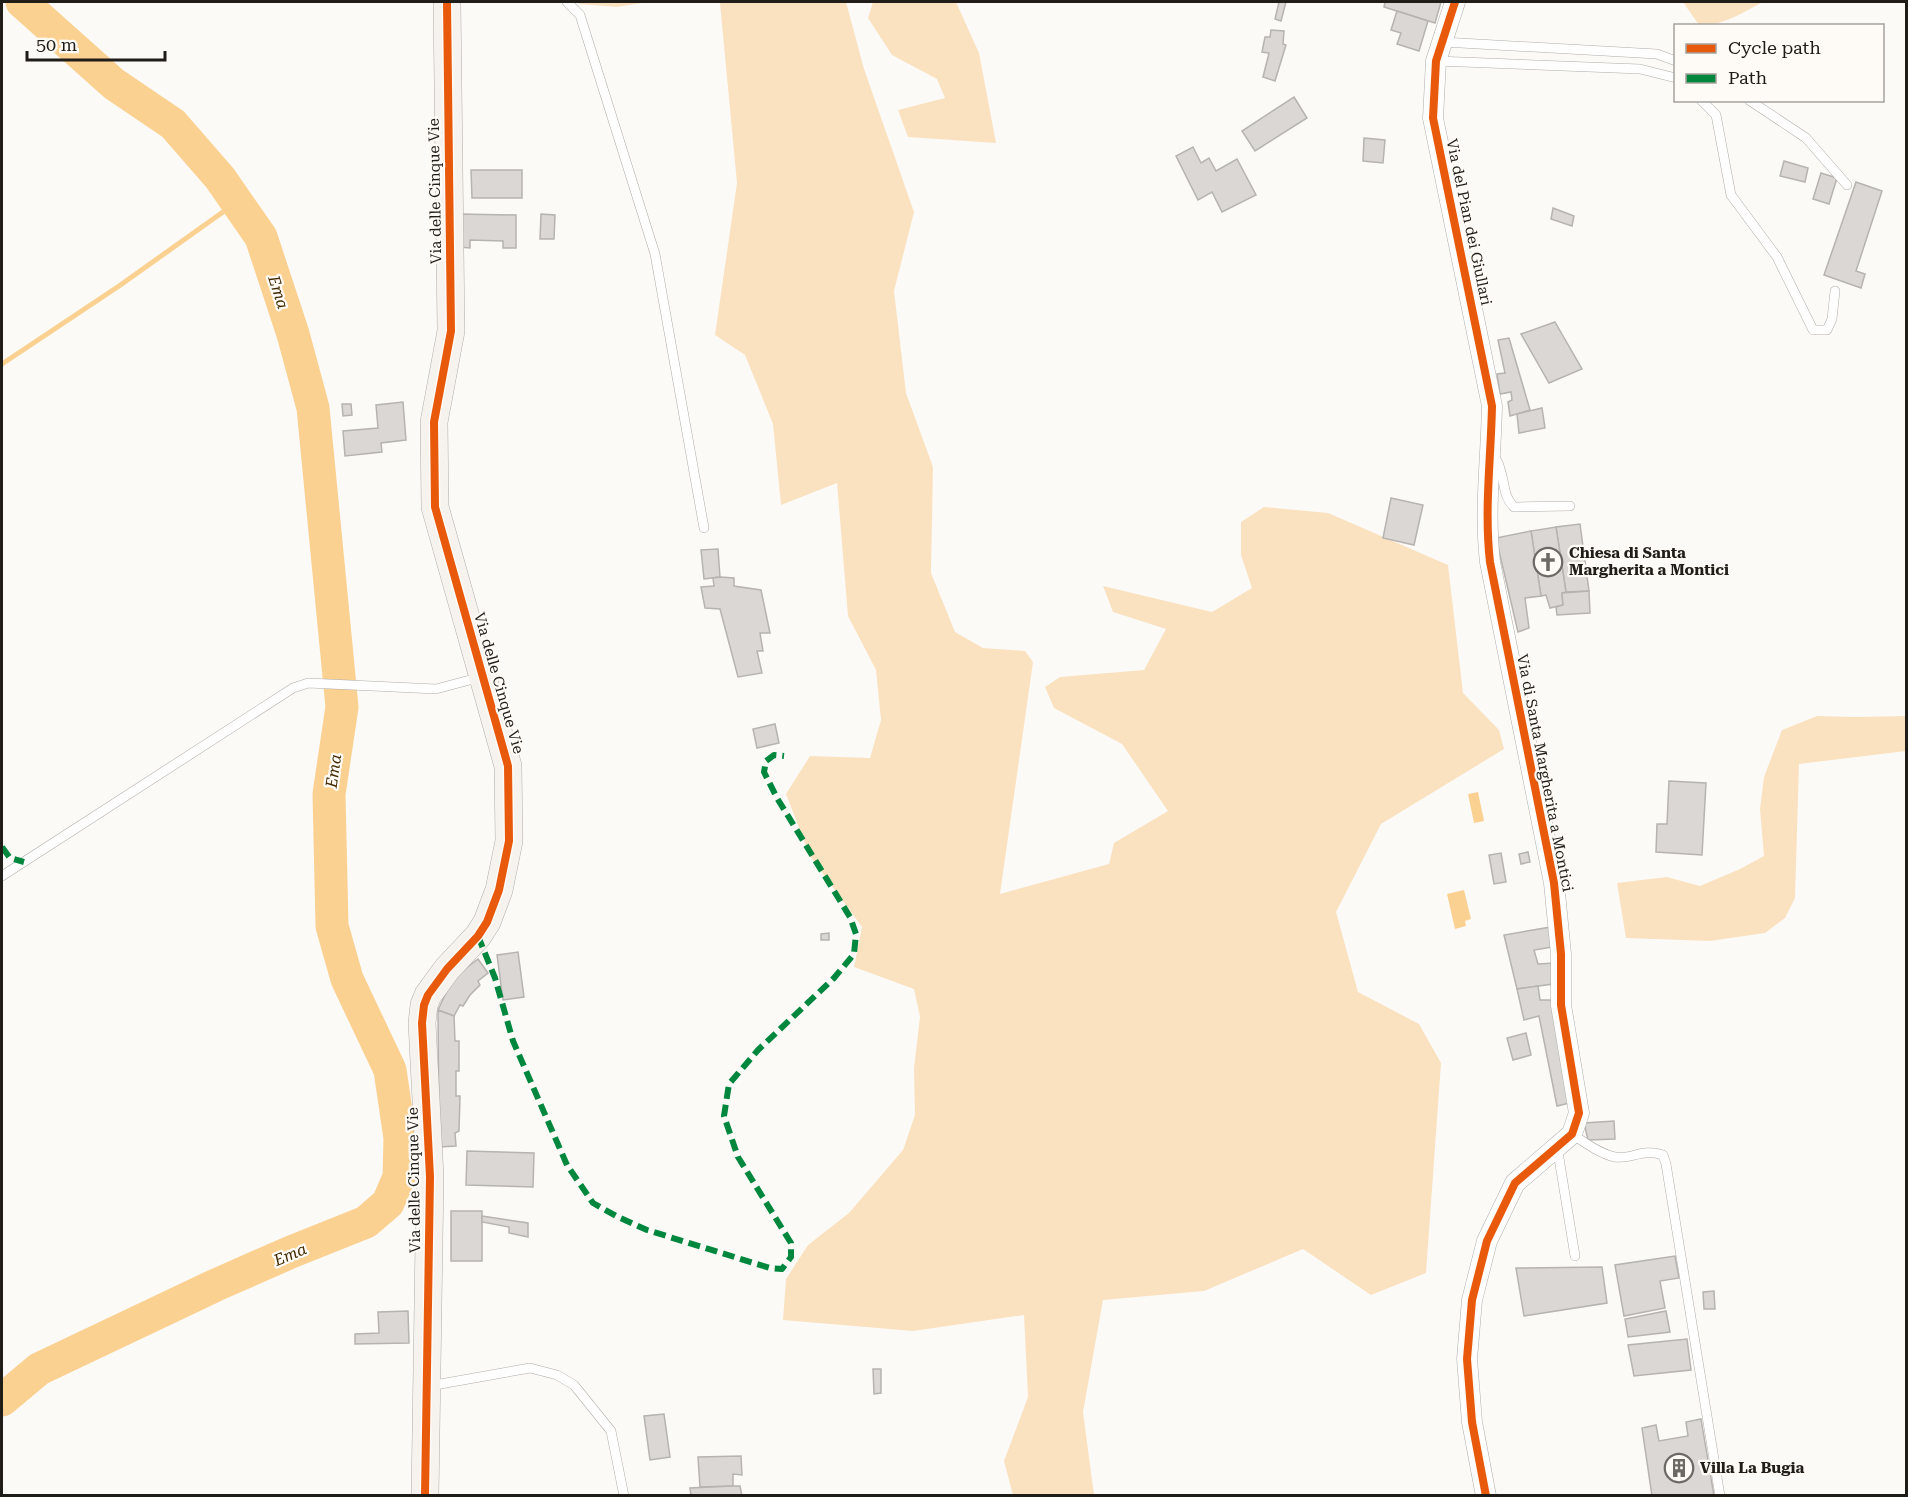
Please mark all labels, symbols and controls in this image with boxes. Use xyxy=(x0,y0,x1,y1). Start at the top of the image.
scale bar xyxy=(27,24,165,62)
legend xyxy=(1674,24,1884,102)
text: 50 m xyxy=(36,34,77,55)
text: Cycle path xyxy=(1728,37,1821,58)
text: Path xyxy=(1728,67,1767,88)
street label: Via delle Cinque Vie xyxy=(425,118,445,264)
street label: Via del Pian dei Giullari xyxy=(1443,137,1496,307)
water label: Ema xyxy=(264,272,293,312)
place label: Chiesa di Santa Margherita a Montici xyxy=(1569,544,1729,579)
church icon: Chiesa di Santa Margherita a Montici xyxy=(1532,546,1564,578)
street label: Via delle Cinque Vie xyxy=(470,610,528,756)
street label: Via di Santa Margherita a Montici xyxy=(1513,653,1577,894)
water label: Ema xyxy=(322,753,345,790)
street label: Via delle Cinque Vie xyxy=(404,1107,424,1253)
water label: Ema xyxy=(270,1239,310,1270)
building icon: Villa La Bugia xyxy=(1663,1452,1695,1484)
place label: Villa La Bugia xyxy=(1700,1459,1805,1477)

